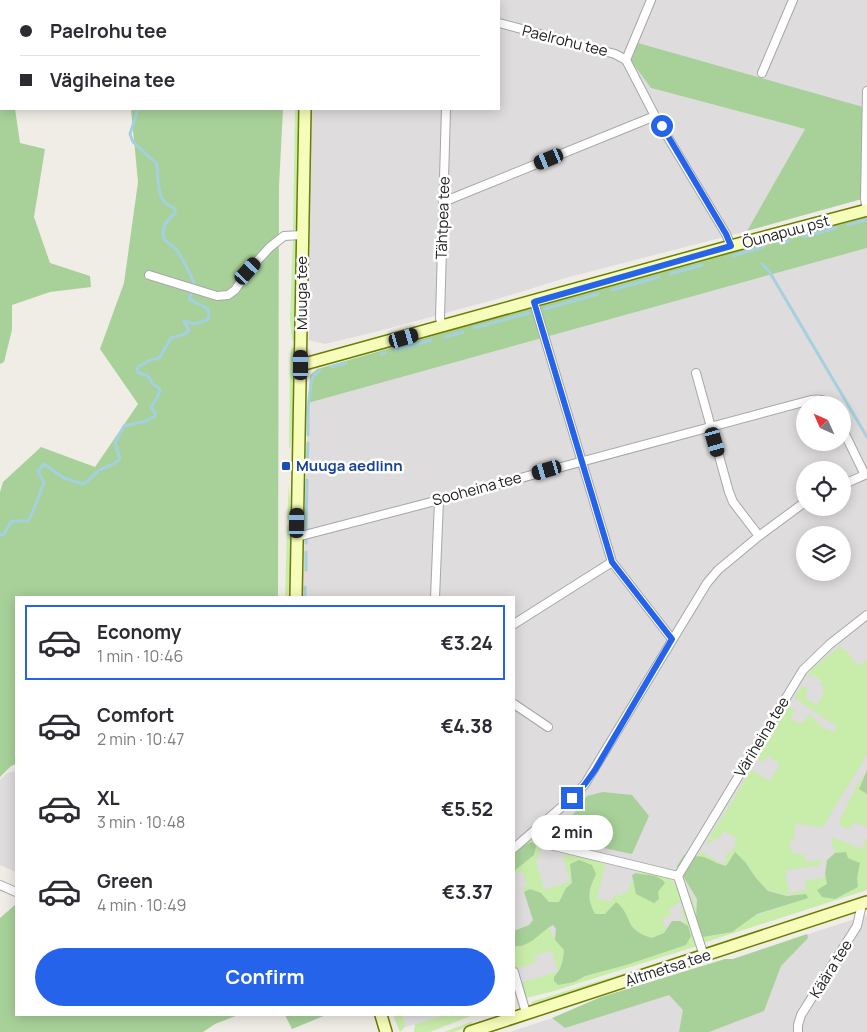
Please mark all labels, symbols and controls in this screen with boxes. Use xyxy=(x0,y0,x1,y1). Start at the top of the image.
text: Paelrohu tee xyxy=(50,18,167,44)
street label: Paelrohu tee xyxy=(520,20,610,61)
text: Vägiheina tee xyxy=(50,67,175,93)
route start xyxy=(651,115,673,137)
car xyxy=(532,146,565,172)
street label: Tähtpea tee xyxy=(431,176,454,260)
street label: Õunapuu pst xyxy=(740,210,832,253)
car xyxy=(232,255,263,287)
street label: Muuga tee xyxy=(291,256,312,330)
car xyxy=(387,327,420,349)
car xyxy=(293,350,308,380)
north arrow xyxy=(796,396,851,451)
map controls xyxy=(796,396,851,581)
car xyxy=(703,426,726,458)
place label: Muuga aedlinn xyxy=(296,455,403,476)
car xyxy=(530,459,563,481)
marker: Muuga aedlinn xyxy=(280,460,292,472)
button: locate xyxy=(796,461,851,516)
street label: Sooheina tee xyxy=(430,466,524,511)
car xyxy=(289,508,304,538)
button: layers xyxy=(796,526,851,581)
text: Economy xyxy=(97,619,181,645)
icon: car xyxy=(37,620,82,665)
text: €3.24 xyxy=(441,630,493,656)
text: 1 min · 10:46 xyxy=(97,645,183,667)
street label: Väriheina tee xyxy=(729,692,794,781)
text: Comfort xyxy=(97,702,174,728)
icon: car xyxy=(37,703,82,748)
text: €4.38 xyxy=(441,713,493,739)
text: 2 min · 10:47 xyxy=(97,728,184,750)
text: XL xyxy=(97,785,120,811)
icon: car xyxy=(37,786,82,831)
route end xyxy=(561,787,583,809)
text: €5.52 xyxy=(441,796,493,822)
text: 3 min · 10:48 xyxy=(97,811,185,833)
callout: 2 min xyxy=(531,816,613,850)
text: 2 min xyxy=(551,821,593,843)
text: Green xyxy=(97,868,153,894)
icon: car xyxy=(37,869,82,914)
text: €3.37 xyxy=(442,879,493,905)
text: 4 min · 10:49 xyxy=(97,894,186,916)
street label: Käära tee xyxy=(804,935,857,1002)
street label: Altmetsa tee xyxy=(622,944,714,991)
button: Confirm xyxy=(35,948,495,1006)

